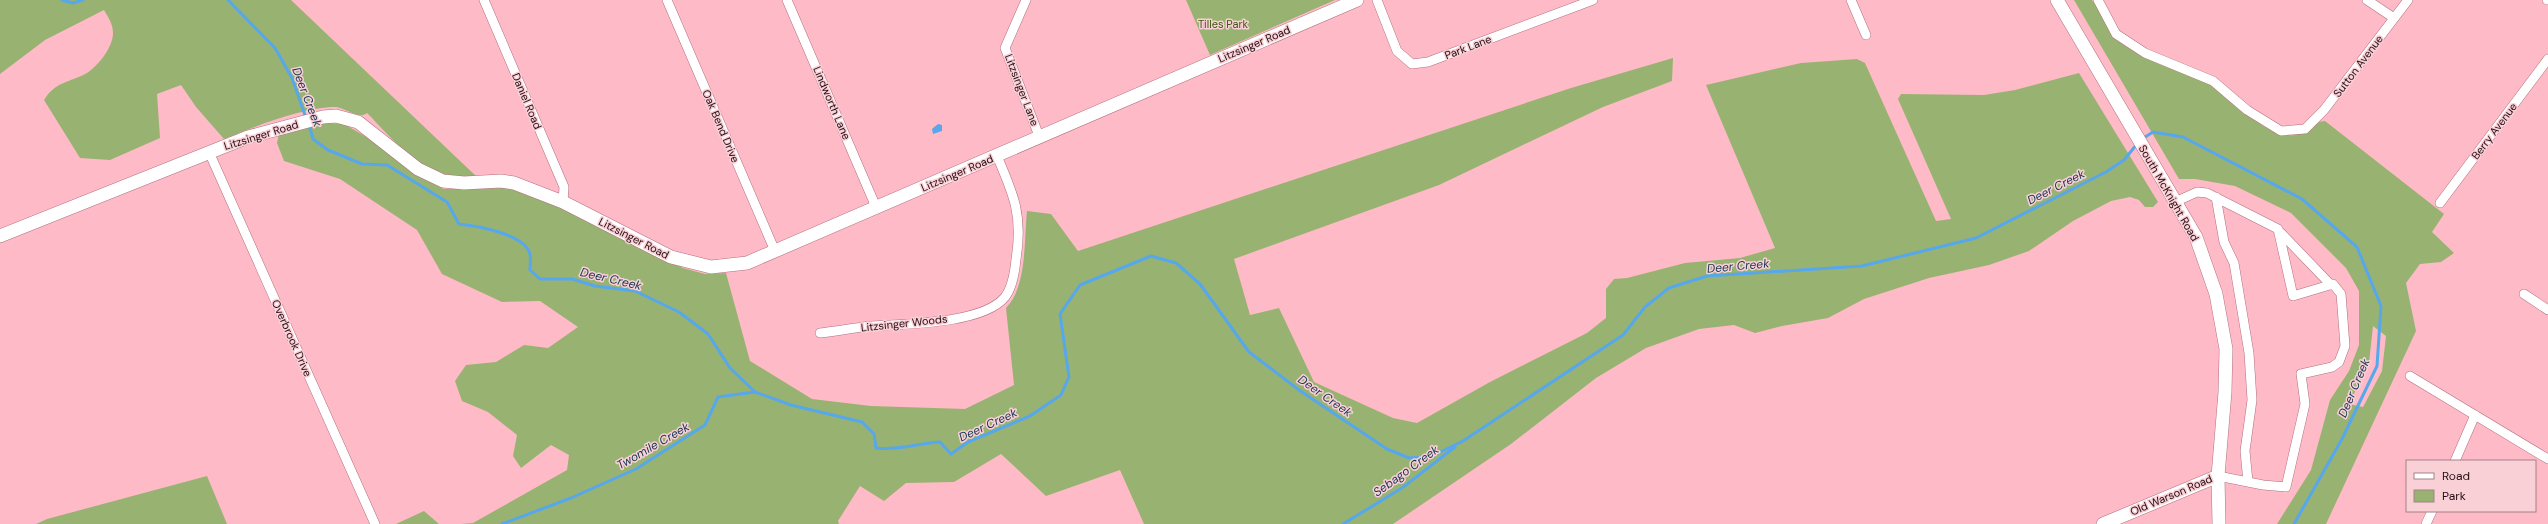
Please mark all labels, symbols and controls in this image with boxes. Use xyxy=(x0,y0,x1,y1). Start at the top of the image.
park label: Tilles Park xyxy=(1198,17,1249,31)
street label: Litzsinger Road xyxy=(1216,22,1292,65)
street label: Park Lane xyxy=(1443,32,1493,62)
street label: Sutton Avenue xyxy=(2330,32,2386,100)
street label: Litzsinger Lane xyxy=(1002,52,1042,128)
street label: Lindworth Lane xyxy=(810,64,854,142)
water label: Deer Creek xyxy=(288,65,326,130)
street label: Daniel Road xyxy=(509,71,545,131)
street label: Oak Bend Drive xyxy=(699,87,743,165)
street label: Berry Avenue xyxy=(2468,100,2520,162)
street label: Litzsinger Road xyxy=(222,117,300,153)
street label: South McKnight Road xyxy=(2136,142,2202,244)
street label: Litzsinger Road xyxy=(919,151,995,194)
water label: Deer Creek xyxy=(2024,165,2088,208)
street label: Litzsinger Road xyxy=(596,214,672,262)
water label: Deer Creek xyxy=(1706,255,1771,277)
water label: Deer Creek xyxy=(579,264,644,294)
street label: Overbrook Drive xyxy=(269,297,315,379)
street label: Litzsinger Woods xyxy=(860,311,948,335)
water label: Deer Creek xyxy=(2334,355,2374,420)
water label: Deer Creek xyxy=(1295,372,1356,421)
water label: Deer Creek xyxy=(956,404,1020,445)
water label: Twomile Creek xyxy=(614,418,693,473)
water label: Sebago Creek xyxy=(1370,441,1443,500)
legend xyxy=(2406,460,2536,512)
text: Road xyxy=(2442,468,2470,484)
street label: Old Warson Road xyxy=(2128,471,2214,519)
text: Park xyxy=(2442,488,2466,504)

